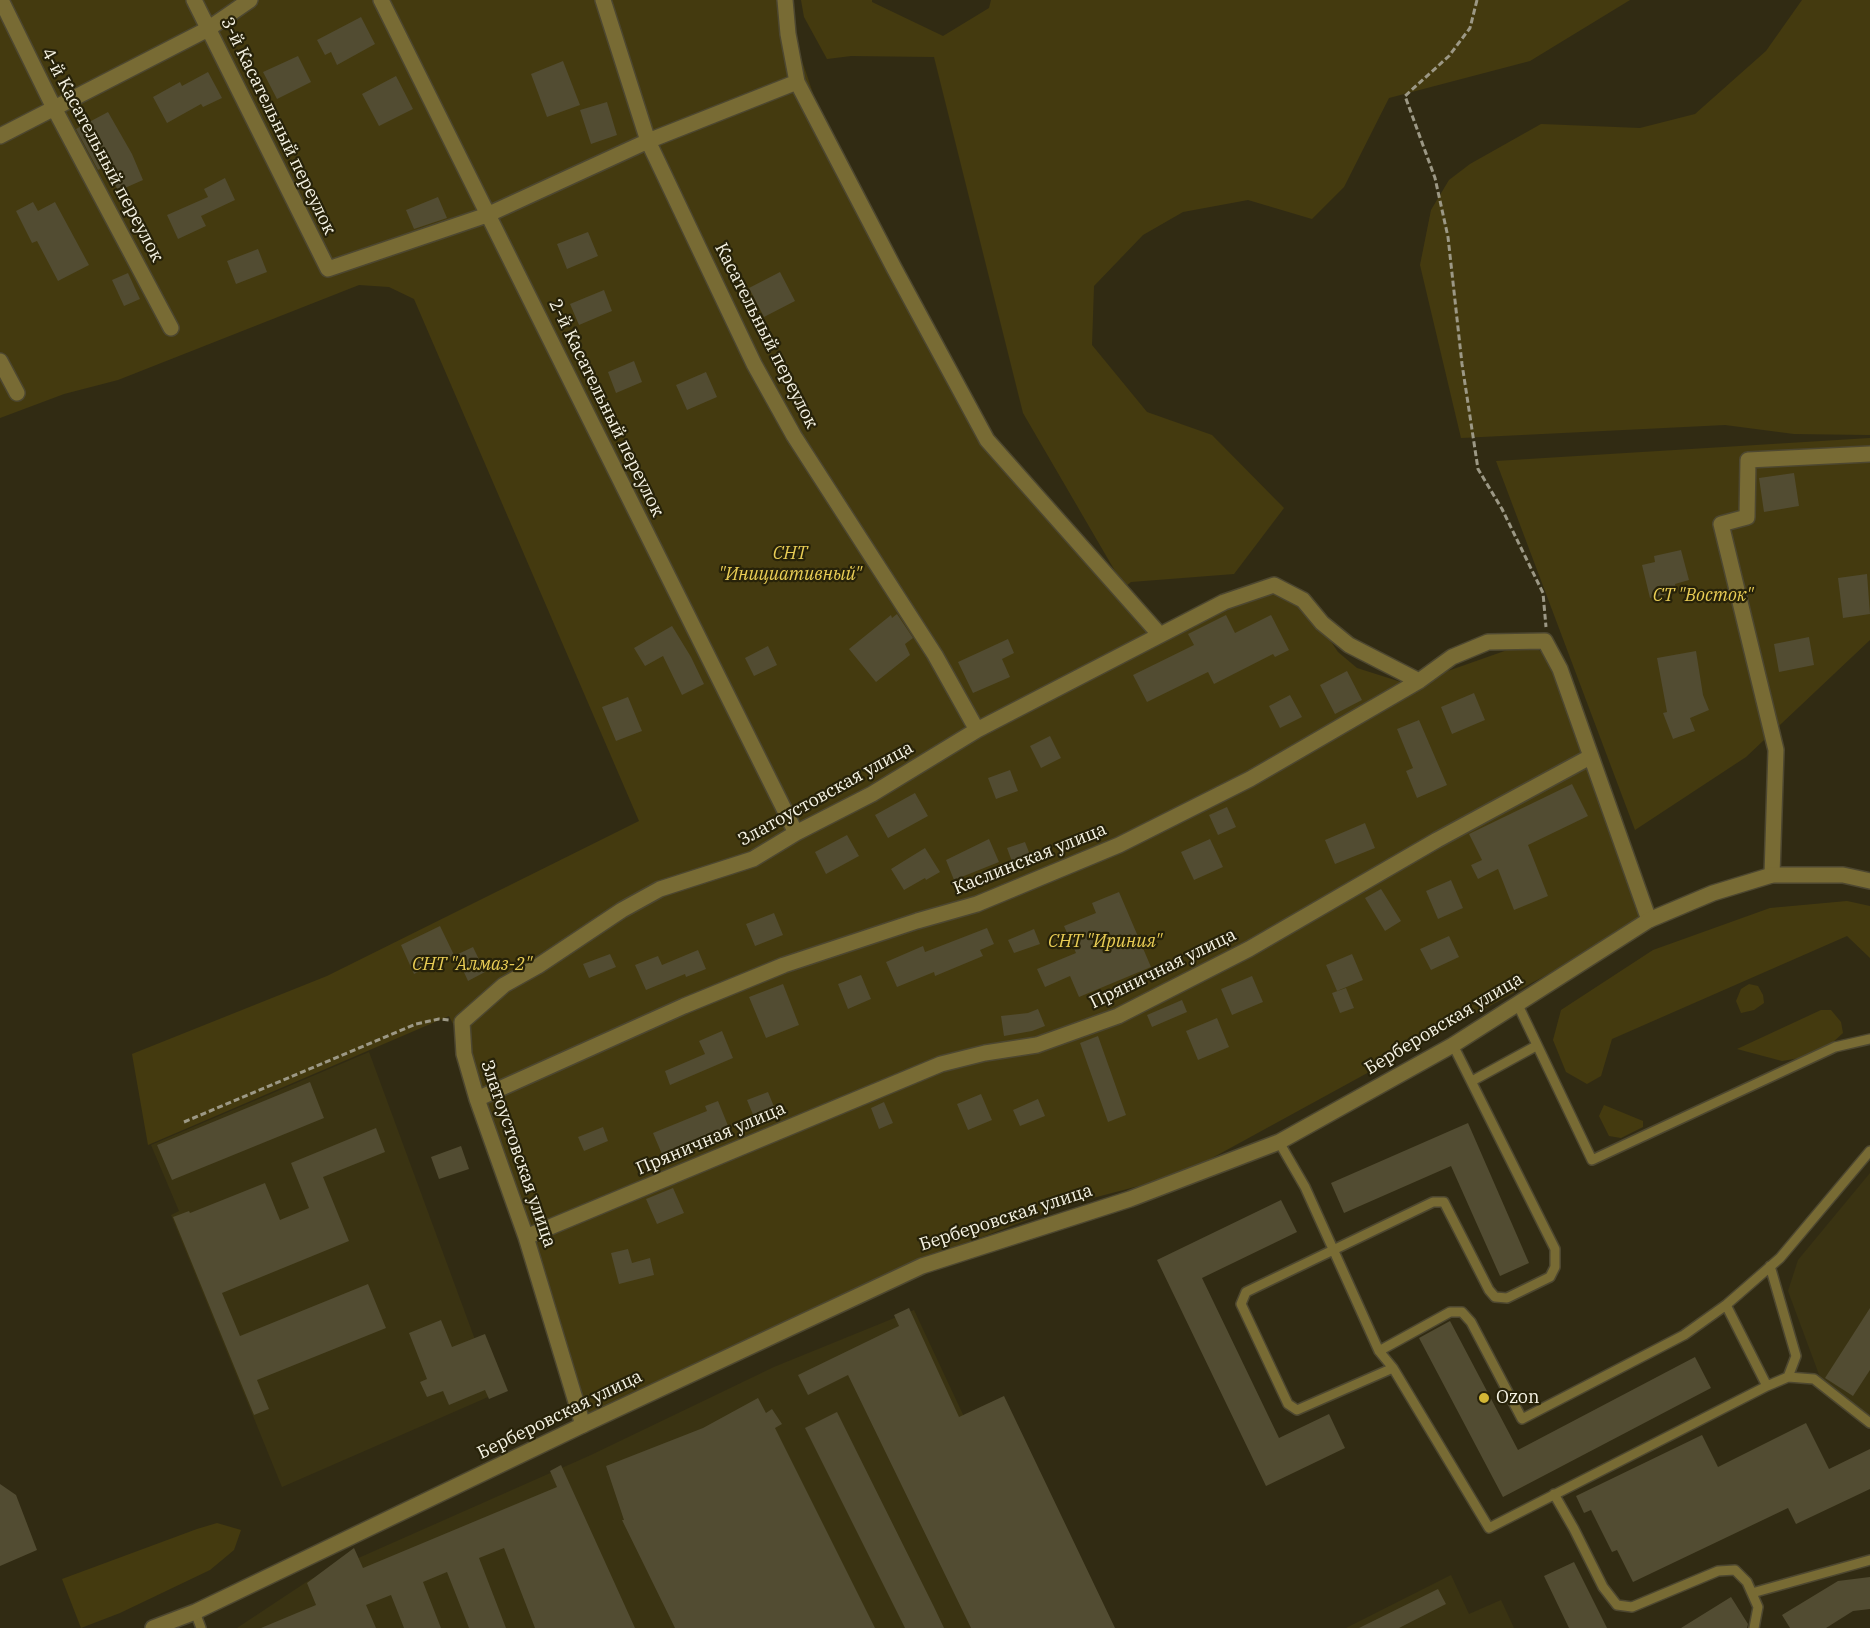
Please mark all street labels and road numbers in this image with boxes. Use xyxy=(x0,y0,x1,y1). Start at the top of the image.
street label: 3-й Касательный переулок xyxy=(216,14,340,238)
street label: 4-й Касательный переулок xyxy=(36,44,168,266)
street label: Касательный переулок xyxy=(710,240,822,432)
street label: 2-й Касательный переулок xyxy=(544,296,668,520)
street label: Златоустовская улица xyxy=(735,737,917,851)
street label: Каслинская улица xyxy=(950,818,1110,900)
street label: Пряничная улица xyxy=(1086,924,1240,1014)
street label: Берберовская улица xyxy=(1361,968,1527,1080)
street label: Златоустовская улица xyxy=(476,1058,560,1250)
street label: Пряничная улица xyxy=(633,1098,789,1180)
street label: Берберовская улица xyxy=(917,1180,1095,1256)
street label: Берберовская улица xyxy=(474,1366,646,1464)

